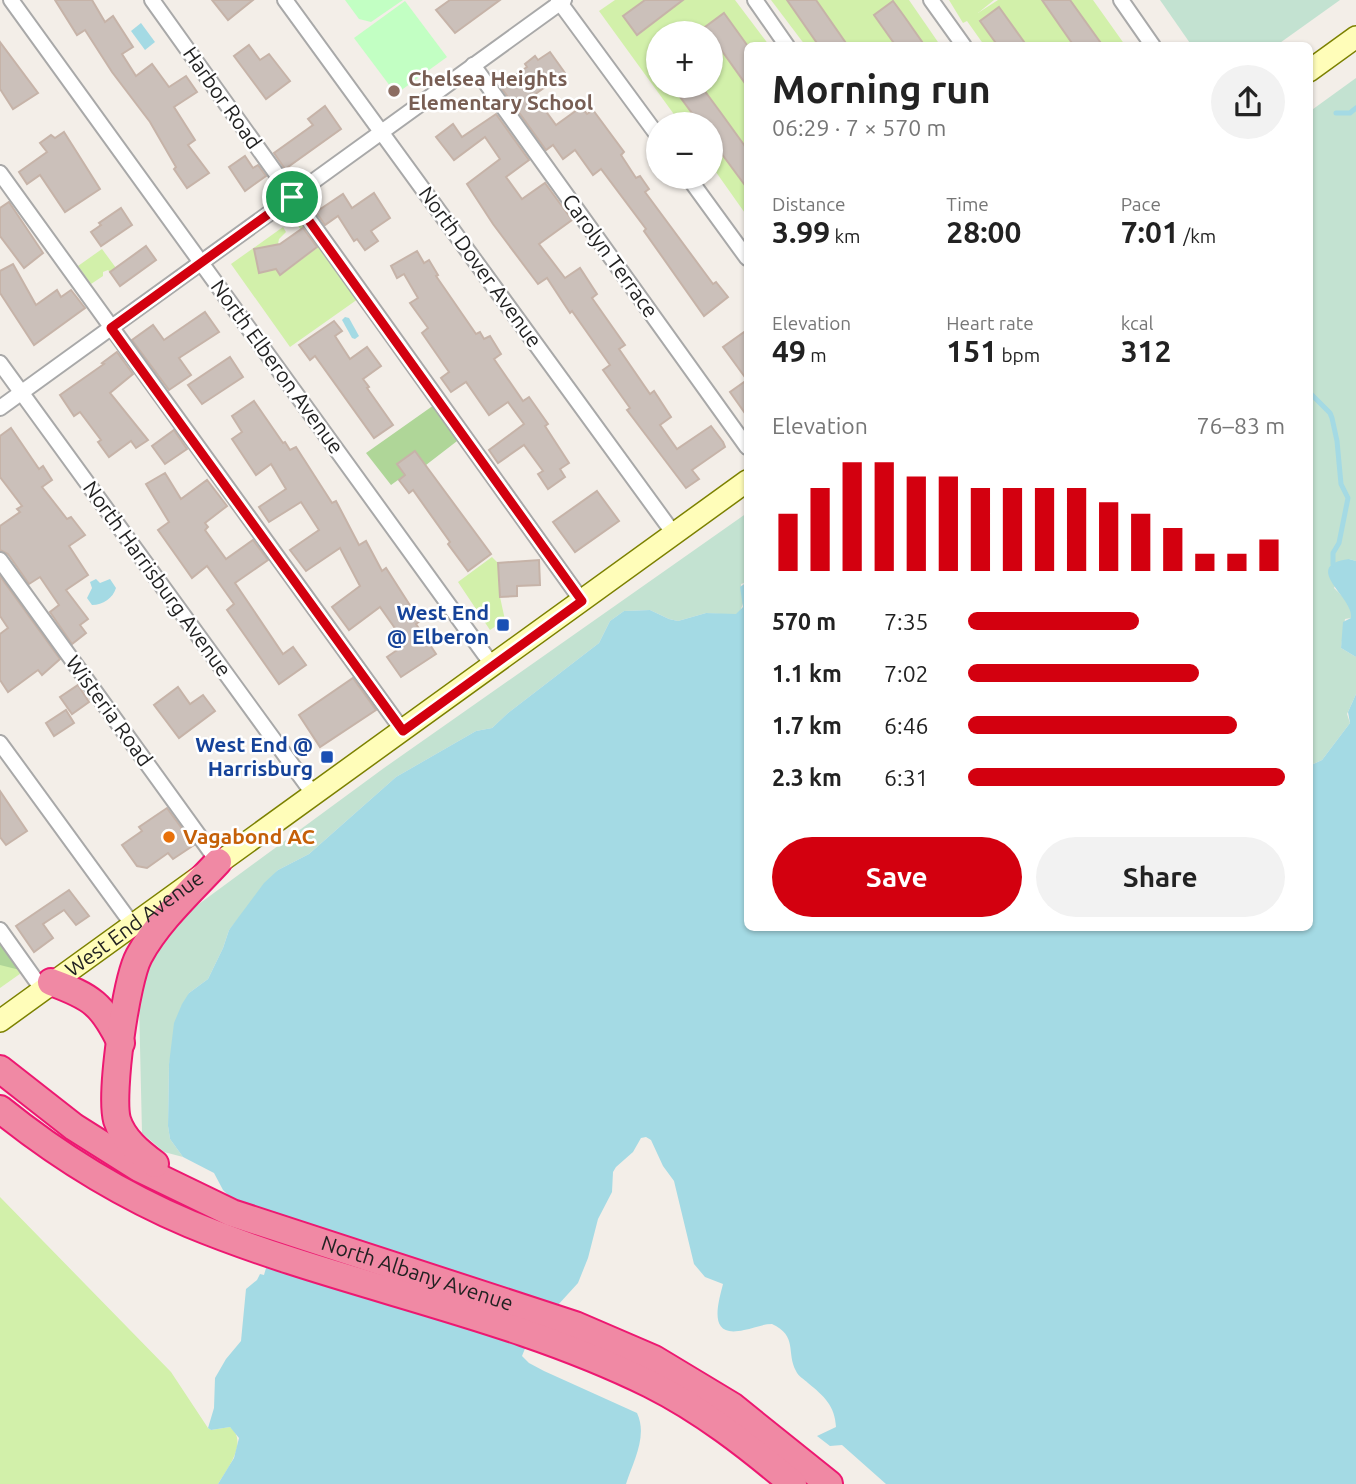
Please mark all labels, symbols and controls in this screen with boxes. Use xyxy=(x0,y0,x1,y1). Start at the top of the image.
map controls xyxy=(646,21,723,189)
button: + xyxy=(646,21,723,98)
street label: Harbor Road xyxy=(179,42,267,153)
button: share xyxy=(1211,65,1285,139)
place label: Chelsea Heights Elementary School xyxy=(408,66,593,114)
text: Morning run xyxy=(772,68,991,110)
marker: Chelsea Heights Elementary School xyxy=(386,83,402,99)
button: − xyxy=(646,112,723,189)
text: 06:29 · 7 × 570 m xyxy=(772,115,946,140)
pin xyxy=(262,167,322,227)
icon: arrive xyxy=(273,178,311,216)
street label: North Dover Avenue xyxy=(414,181,547,351)
street label: Carolyn Terrace xyxy=(558,189,664,322)
text: Distance xyxy=(772,193,846,215)
text: Time xyxy=(946,193,989,215)
text: Pace xyxy=(1121,193,1161,215)
text: 3.99 xyxy=(772,215,830,249)
text: 28:00 xyxy=(946,215,1021,249)
text: 7:01 xyxy=(1121,215,1179,249)
text: km xyxy=(830,225,860,247)
text: /km xyxy=(1179,225,1216,247)
street label: North Elberon Avenue xyxy=(207,275,349,458)
text: Elevation xyxy=(772,312,851,334)
text: Heart rate xyxy=(946,312,1034,334)
text: kcal xyxy=(1121,312,1153,334)
text: 49 xyxy=(772,334,806,368)
text: 151 xyxy=(946,334,997,368)
text: 312 xyxy=(1121,334,1171,368)
text: m xyxy=(806,344,827,366)
text: bpm xyxy=(997,344,1040,366)
text: Elevation xyxy=(772,413,868,438)
text: 76–83 m xyxy=(1197,413,1285,438)
street label: North Harrisburg Avenue xyxy=(79,476,237,681)
place label: West End @ Elberon xyxy=(387,600,489,648)
text: 570 m xyxy=(772,609,836,634)
text: 7:35 xyxy=(884,609,929,634)
marker: West End @ Elberon xyxy=(495,617,511,633)
street label: Wisteria Road xyxy=(62,650,158,770)
text: 1.1 km xyxy=(772,661,842,686)
text: 7:02 xyxy=(884,661,929,686)
text: 1.7 km xyxy=(772,713,842,738)
text: 6:46 xyxy=(884,713,929,738)
place label: West End @ Harrisburg xyxy=(195,732,313,780)
marker: West End @ Harrisburg xyxy=(319,749,335,765)
text: 2.3 km xyxy=(772,765,842,790)
text: 6:31 xyxy=(884,765,929,790)
place label: Vagabond AC xyxy=(183,824,315,848)
marker: Vagabond AC xyxy=(161,829,177,845)
button: Save xyxy=(772,837,1022,917)
button: Share xyxy=(1036,837,1285,917)
street label: West End Avenue xyxy=(60,865,208,981)
street label: North Albany Avenue xyxy=(319,1230,516,1315)

